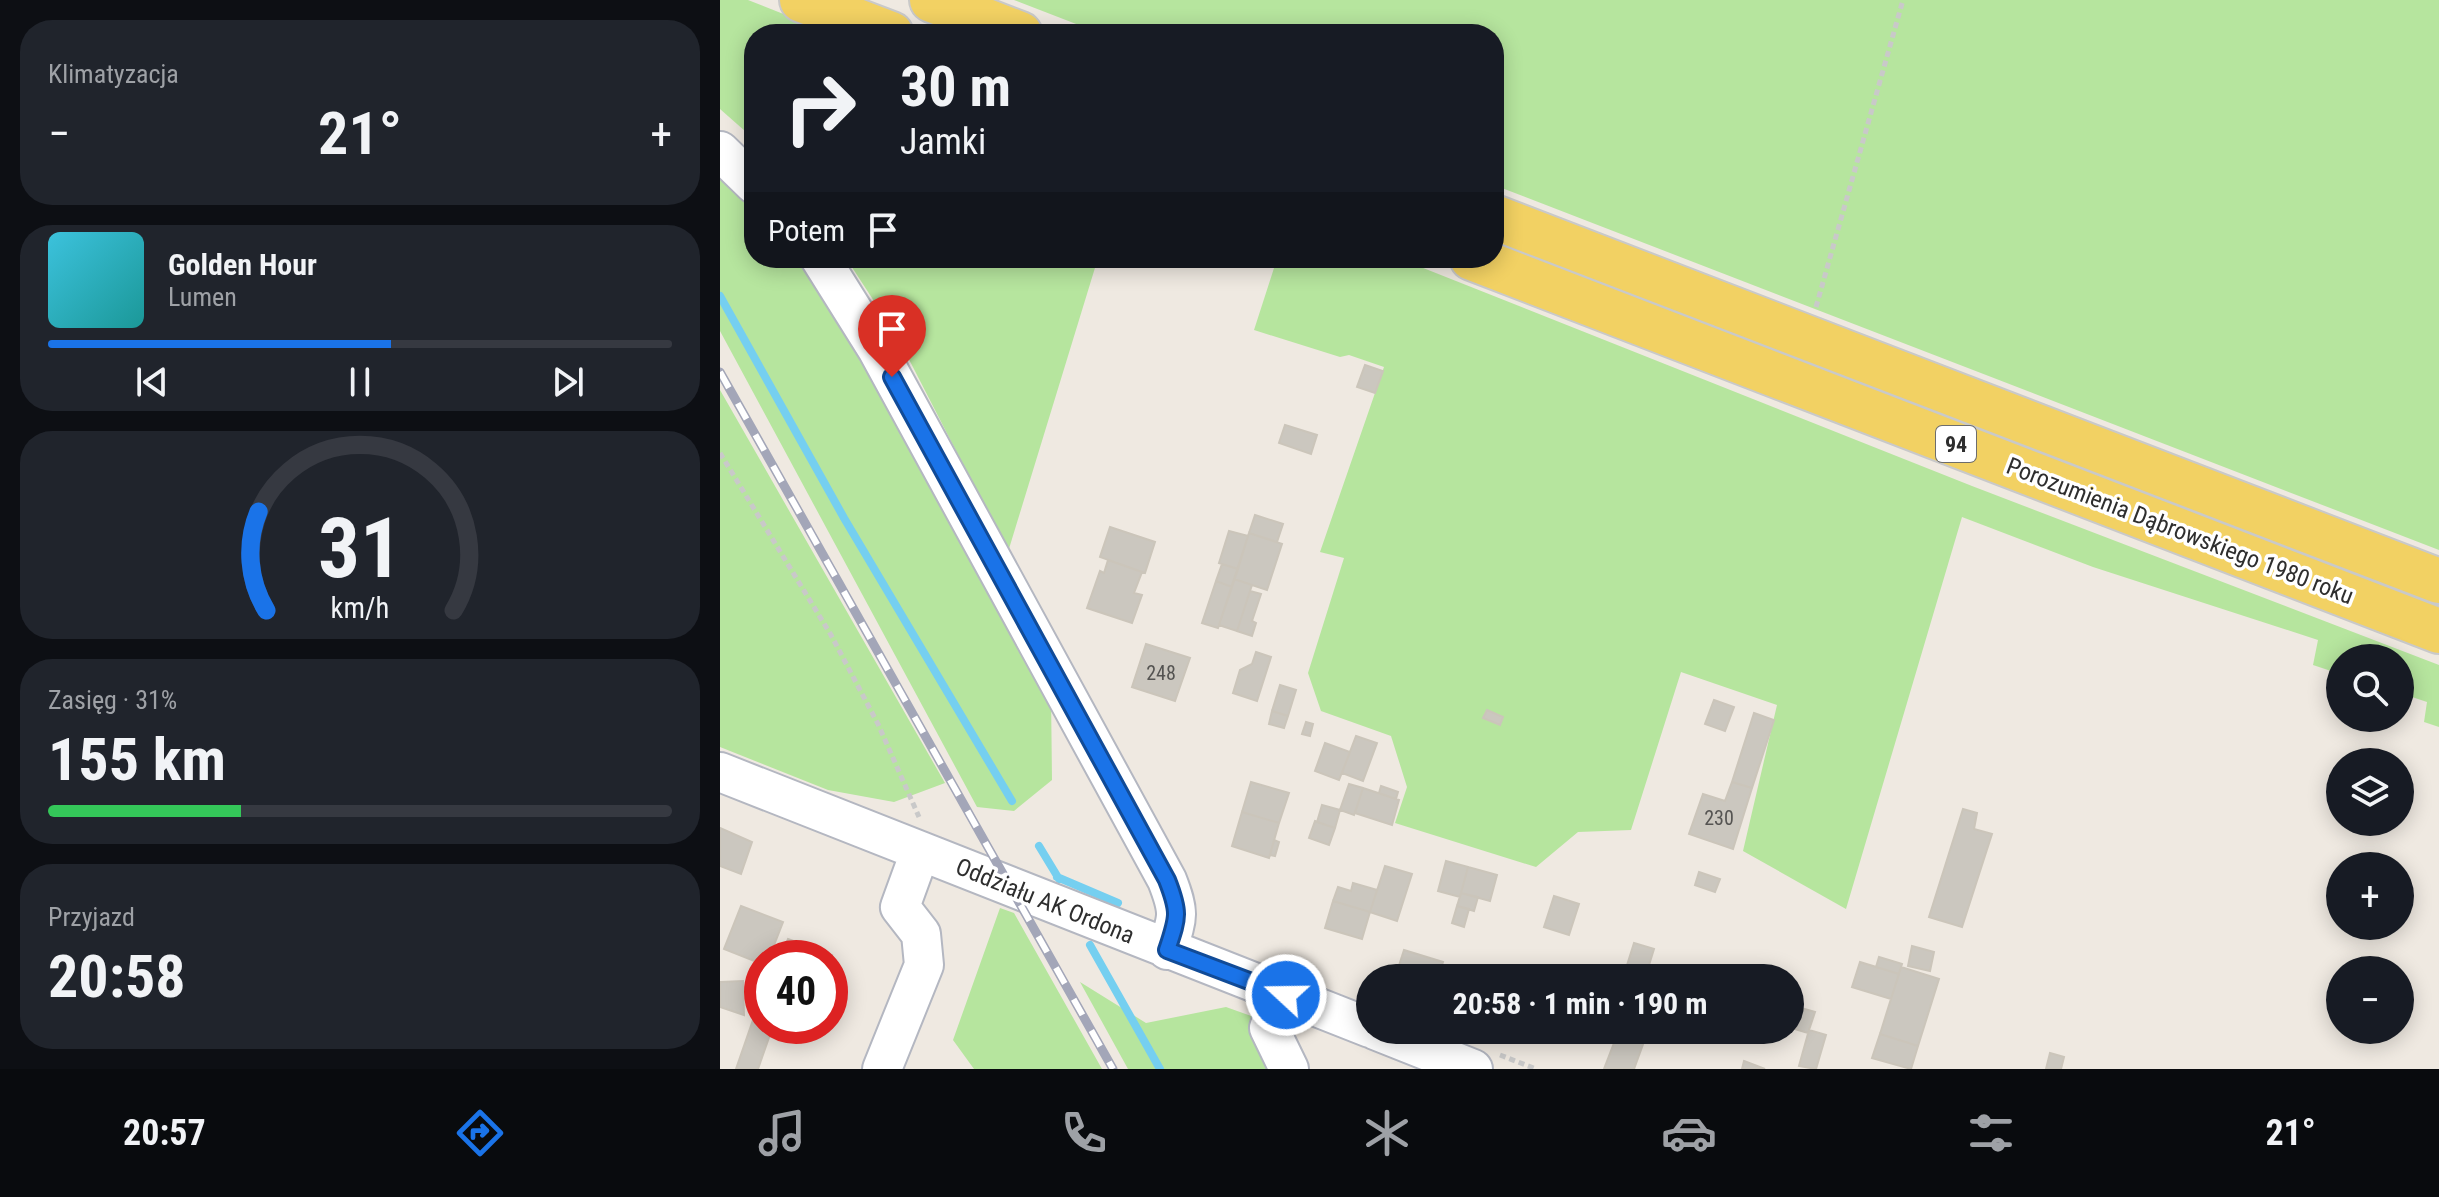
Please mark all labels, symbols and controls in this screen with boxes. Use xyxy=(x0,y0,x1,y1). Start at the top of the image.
text: 30 m xyxy=(900,54,1011,120)
icon: right xyxy=(768,56,872,160)
text: Klimatyzacja xyxy=(48,59,179,89)
text: 21° xyxy=(318,98,402,169)
text: − xyxy=(48,108,70,160)
text: + xyxy=(650,108,672,160)
text: Jamki xyxy=(900,121,986,163)
icon: arrive xyxy=(861,208,905,252)
text: Potem xyxy=(768,213,845,248)
text: Golden Hour xyxy=(168,247,317,282)
text: Lumen xyxy=(168,282,237,312)
pin xyxy=(858,295,926,377)
icon: arrive xyxy=(870,307,914,351)
icon: previous xyxy=(130,360,174,404)
icon: pause xyxy=(338,360,382,404)
icon: next xyxy=(546,360,590,404)
road number: 94 xyxy=(1936,426,1976,462)
street label: Porozumienia Dąbrowskiego 1980 roku xyxy=(2003,452,2357,610)
text: 31 xyxy=(318,499,402,596)
text: km/h xyxy=(331,591,389,625)
map controls xyxy=(2326,644,2414,1044)
button: search xyxy=(2326,644,2414,732)
house number: 248 xyxy=(1146,661,1176,685)
text: Zasięg · 31% xyxy=(48,685,177,715)
text: 155 km xyxy=(48,724,226,795)
button: layers xyxy=(2326,748,2414,836)
house number: 230 xyxy=(1704,806,1734,830)
street label: Oddziału AK Ordona xyxy=(952,852,1138,950)
button: + xyxy=(2326,852,2414,940)
text: Przyjazd xyxy=(48,902,135,932)
speed limit sign: 40 xyxy=(744,940,848,1044)
text: 20:58 xyxy=(48,941,186,1012)
position arrow xyxy=(1244,953,1328,1037)
button: − xyxy=(2326,956,2414,1044)
text: 20:58 · 1 min · 190 m xyxy=(1453,986,1707,1021)
icon: directions xyxy=(452,1105,508,1161)
icon: music xyxy=(754,1105,810,1161)
icon: phone xyxy=(1056,1105,1112,1161)
icon: climate xyxy=(1359,1105,1415,1161)
icon: car xyxy=(1661,1105,1717,1161)
icon: filters xyxy=(1963,1105,2019,1161)
text: 20:57 xyxy=(123,1112,206,1154)
text: 21° xyxy=(2265,1112,2316,1154)

